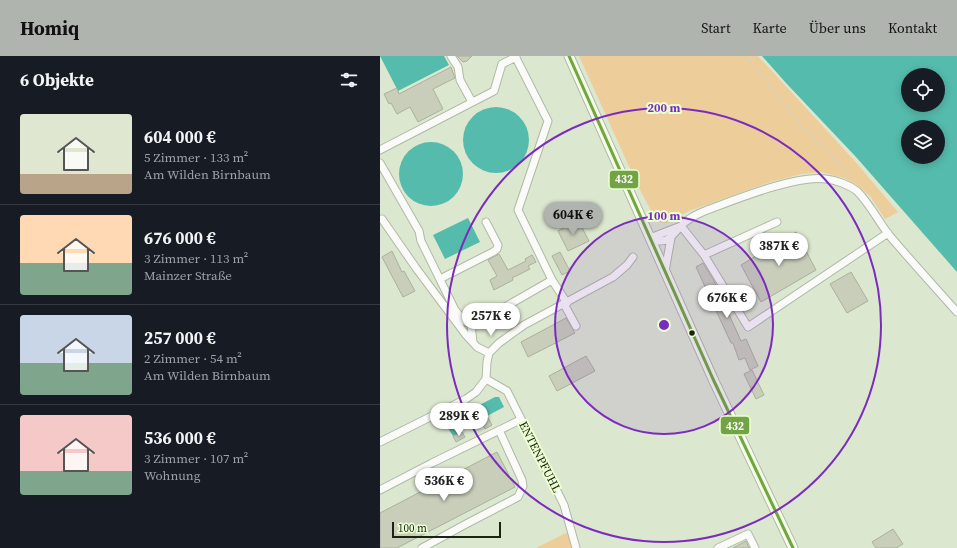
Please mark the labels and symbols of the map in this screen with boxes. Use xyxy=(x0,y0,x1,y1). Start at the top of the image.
text: 200 m xyxy=(648,100,681,116)
line badge: 432 xyxy=(609,170,639,189)
text: 432 xyxy=(615,172,633,187)
pin: 604K € xyxy=(540,202,606,236)
text: 100 m xyxy=(648,208,681,224)
pin: 387K € xyxy=(746,233,812,267)
pin: 676K € xyxy=(694,285,760,319)
pin: 257K € xyxy=(458,303,524,337)
centre of rings xyxy=(657,318,671,332)
unlabelled marker xyxy=(687,328,697,338)
pin: 289K € xyxy=(426,403,492,437)
line badge: 432 xyxy=(720,416,750,435)
street label: ENTENPFUHL xyxy=(515,419,565,495)
text: 432 xyxy=(726,419,744,434)
pin: 536K € xyxy=(411,468,477,502)
scale bar xyxy=(392,520,501,539)

